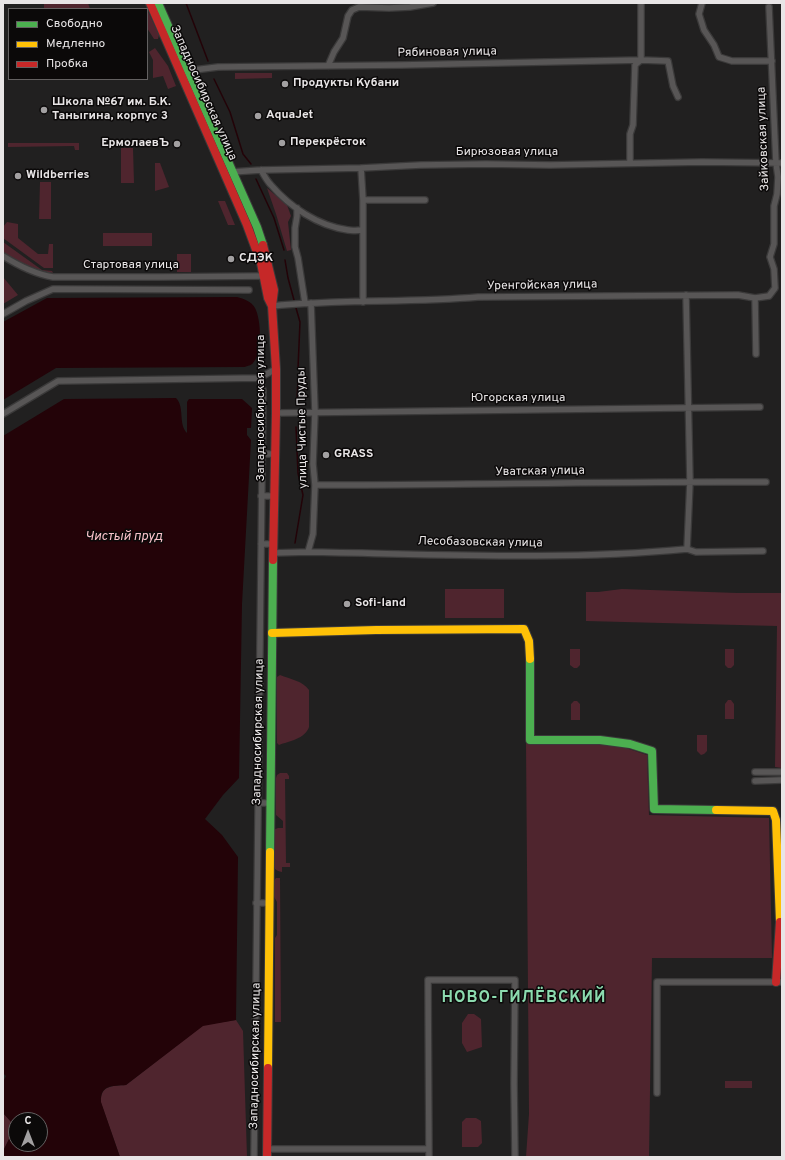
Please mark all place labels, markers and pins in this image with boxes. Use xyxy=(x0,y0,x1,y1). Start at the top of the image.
place label: Продукты Кубани xyxy=(293,77,399,91)
marker: Продукты Кубани xyxy=(280,79,290,89)
place label: Школа №67 им. Б.К. Таныгина, корпус 3 xyxy=(52,96,171,124)
marker: Школа №67 им. Б.К. Таныгина, корпус 3 xyxy=(39,105,49,115)
place label: AquaJet xyxy=(266,109,313,123)
marker: AquaJet xyxy=(253,111,263,121)
place label: Перекрёсток xyxy=(290,136,366,150)
place label: ЕрмолаевЪ xyxy=(101,137,169,151)
marker: Перекрёсток xyxy=(277,138,287,148)
marker: ЕрмолаевЪ xyxy=(172,139,182,149)
place label: Wildberries xyxy=(26,169,89,183)
marker: Wildberries xyxy=(13,171,23,181)
place label: СДЭК xyxy=(239,252,273,266)
marker: СДЭК xyxy=(226,254,236,264)
place label: GRASS xyxy=(334,448,373,462)
marker: GRASS xyxy=(321,450,331,460)
place label: Sofi-land xyxy=(355,597,406,611)
marker: Sofi-land xyxy=(342,599,352,609)

